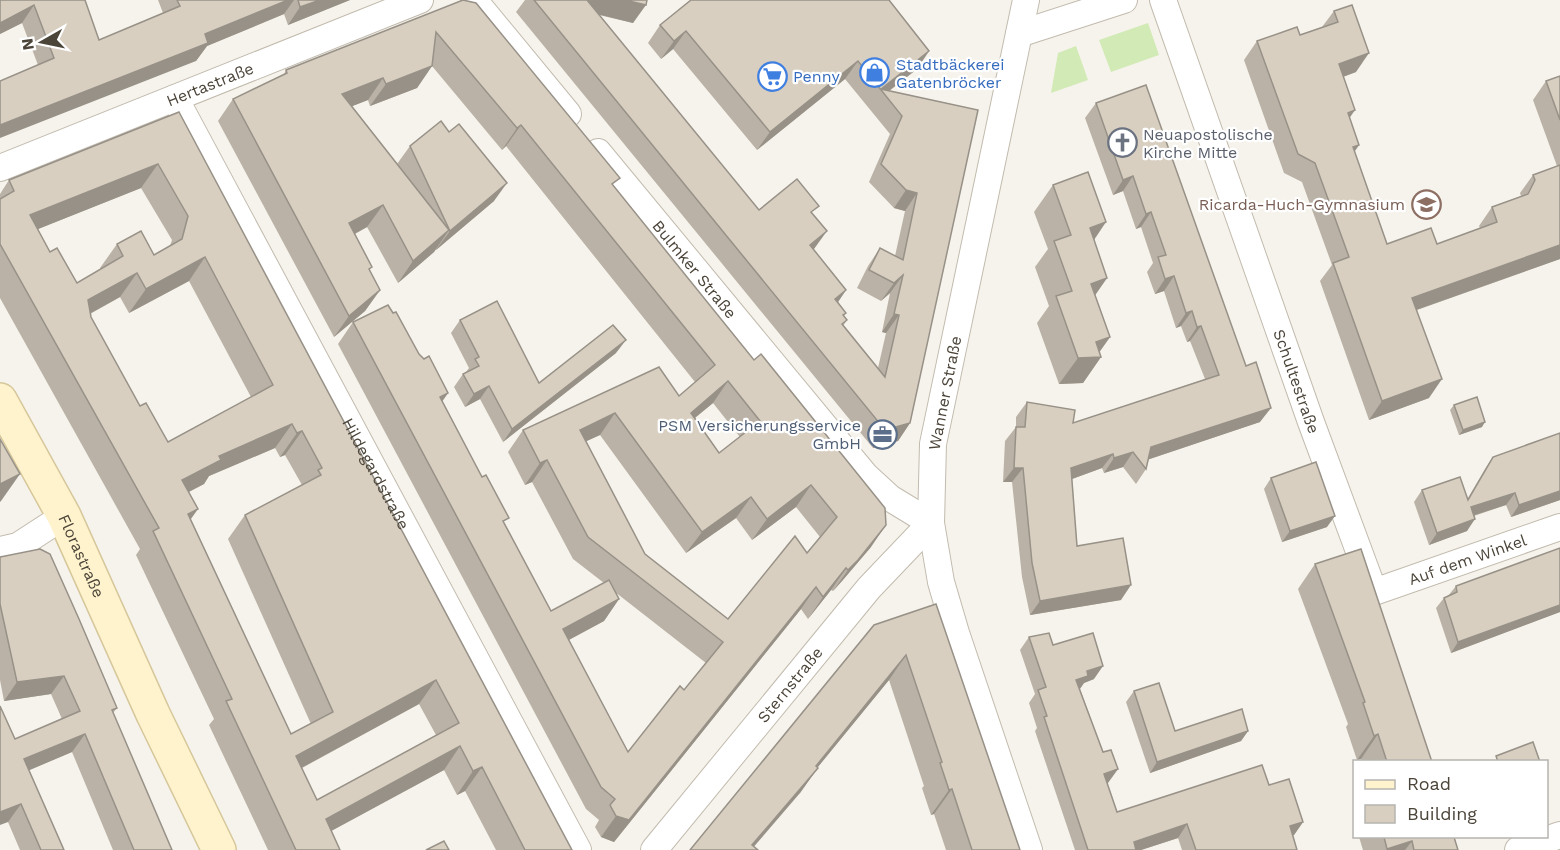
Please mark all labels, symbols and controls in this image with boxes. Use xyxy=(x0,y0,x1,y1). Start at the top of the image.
north arrow xyxy=(12,12,72,72)
text: N xyxy=(17,37,38,52)
place label: Stadtbäckerei Gatenbröcker xyxy=(896,55,1005,92)
shop icon: Stadtbäckerei Gatenbröcker xyxy=(859,57,891,89)
street label: Hertastraße xyxy=(163,58,256,110)
supermarket icon: Penny xyxy=(756,60,788,92)
place label: Penny xyxy=(793,67,840,86)
place label: Neuapostolische Kirche Mitte xyxy=(1143,125,1273,162)
church icon: Neuapostolische Kirche Mitte xyxy=(1106,127,1138,159)
school or university icon: Ricarda-Huch-Gymnasium xyxy=(1410,188,1442,220)
place label: Ricarda-Huch-Gymnasium xyxy=(1199,195,1405,214)
street label: Bulmker Straße xyxy=(649,216,741,322)
street label: Schultestraße xyxy=(1270,327,1324,436)
street label: Wanner Straße xyxy=(925,334,965,452)
street label: Hildegardstraße xyxy=(339,414,414,533)
place label: PSM Versicherungsservice GmbH xyxy=(658,416,861,453)
office icon: PSM Versicherungsservice GmbH xyxy=(866,418,898,450)
street label: Florastraße xyxy=(55,511,109,600)
street label: Auf dem Winkel xyxy=(1406,530,1529,589)
street label: Sternstraße xyxy=(753,643,826,726)
legend xyxy=(1353,760,1548,838)
text: Road xyxy=(1407,773,1451,794)
text: Building xyxy=(1407,803,1477,824)

